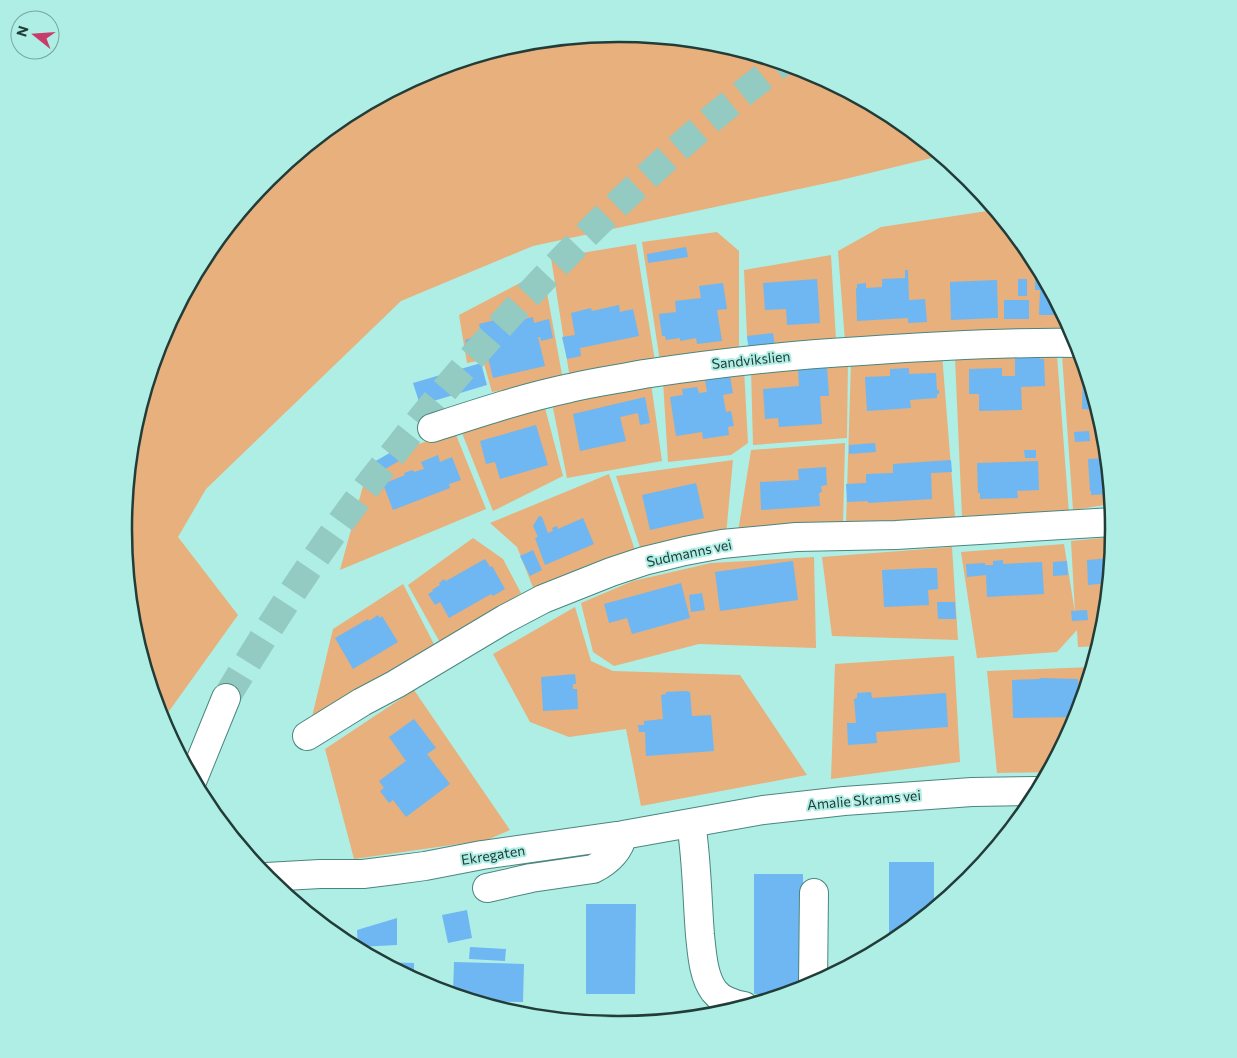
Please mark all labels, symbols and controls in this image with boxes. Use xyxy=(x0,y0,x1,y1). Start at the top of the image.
north arrow xyxy=(10,10,60,60)
text: N xyxy=(12,24,32,39)
street label: Sandvikslien xyxy=(711,347,791,372)
street label: Sudmanns vei xyxy=(645,535,733,570)
street label: Amalie Skrams vei xyxy=(806,786,922,813)
street label: Ekregaten xyxy=(460,841,526,868)

